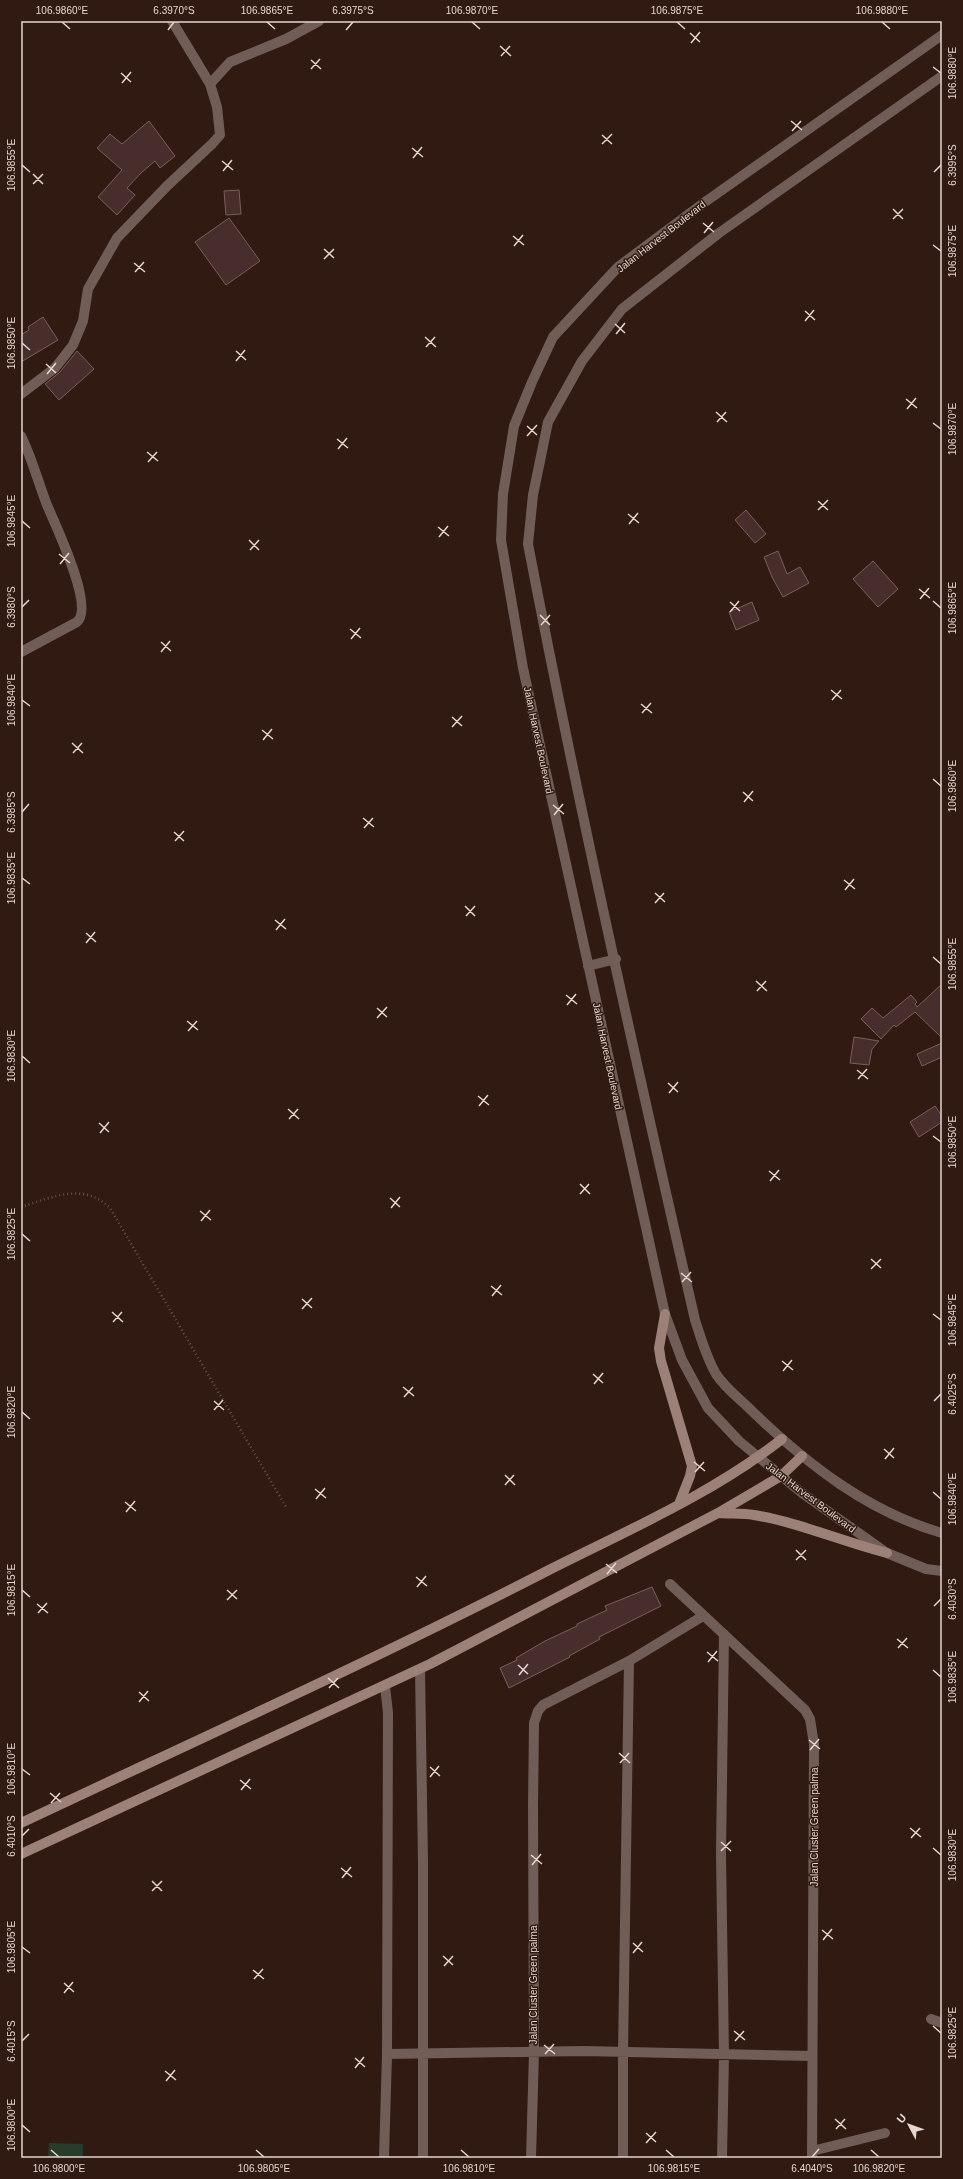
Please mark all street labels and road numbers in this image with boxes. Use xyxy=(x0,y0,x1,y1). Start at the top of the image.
street label: Jalan Harvest Boulevard xyxy=(615,199,708,274)
street label: Jalan Harvest Boulevard xyxy=(522,686,555,795)
street label: Jalan Harvest Boulevard xyxy=(591,1002,624,1111)
street label: Jalan Harvest Boulevard xyxy=(764,1460,858,1535)
street label: Jalan Cluster Green palma xyxy=(809,1767,820,1886)
street label: Jalan Cluster Green palma xyxy=(528,1925,539,2044)

